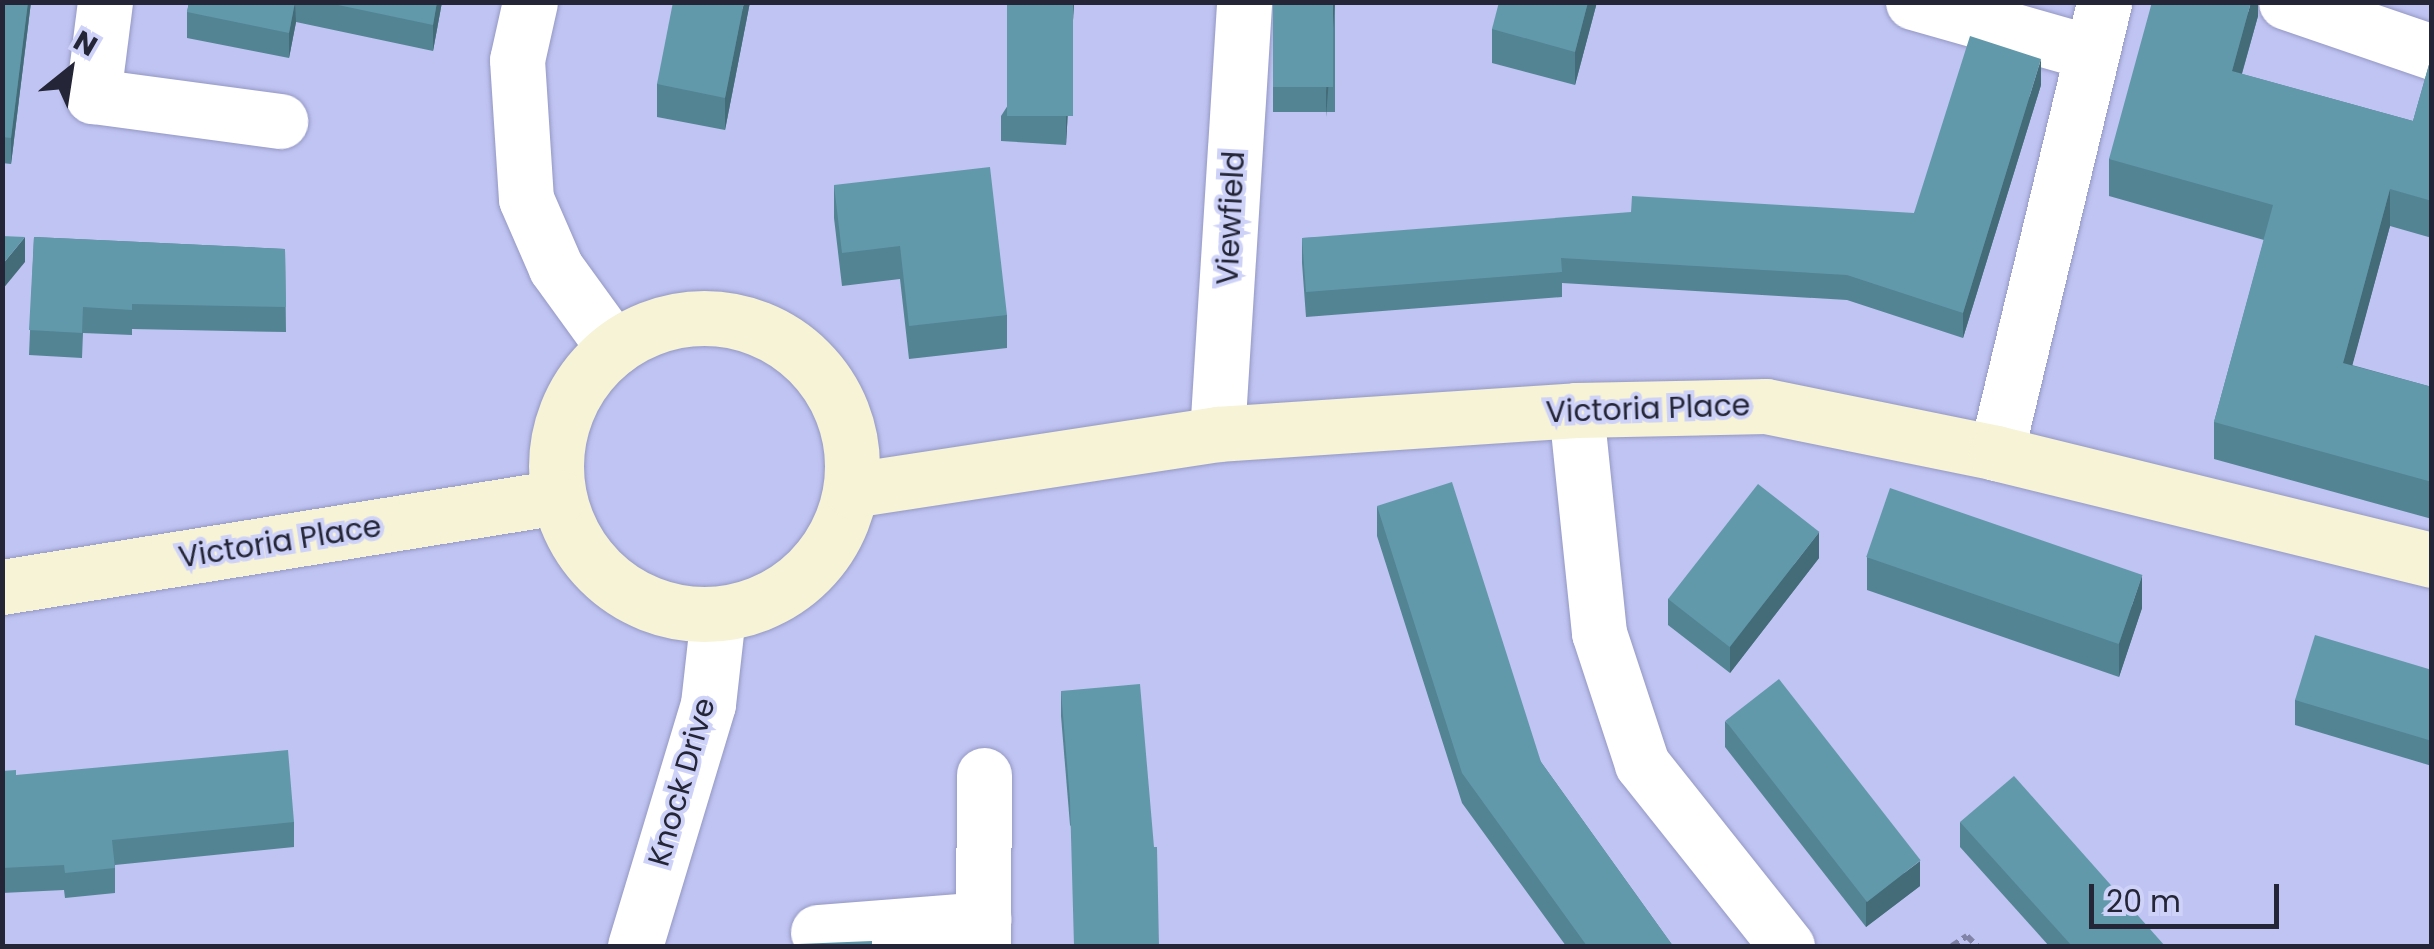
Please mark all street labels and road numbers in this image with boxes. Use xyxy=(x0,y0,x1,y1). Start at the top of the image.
street label: Viewfield xyxy=(1210,150,1252,286)
street label: Victoria Place xyxy=(1545,387,1751,431)
street label: Victoria Place xyxy=(176,508,384,576)
street label: Knock Drive xyxy=(641,694,723,870)

